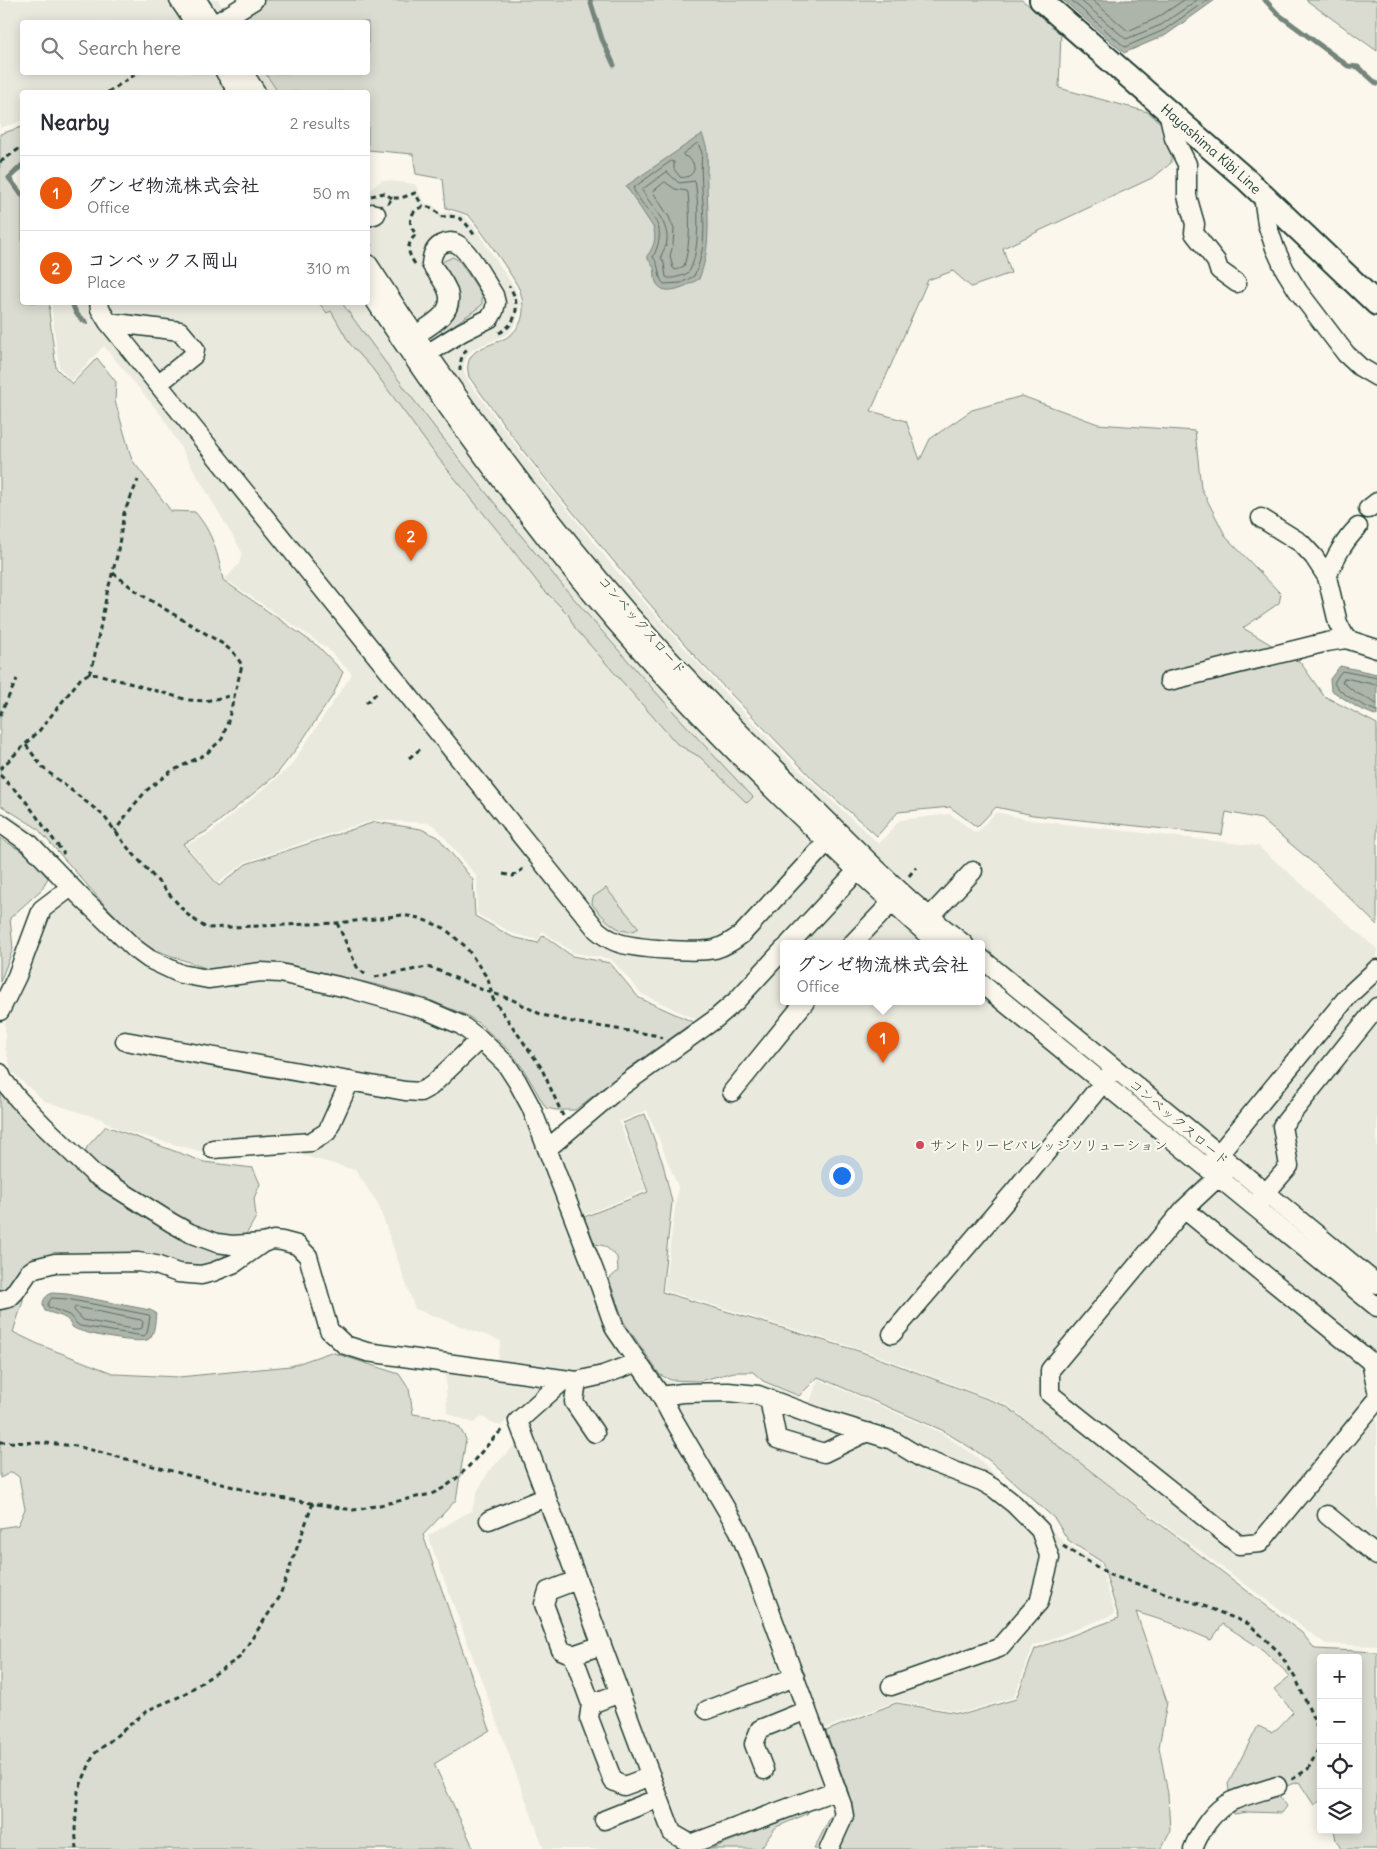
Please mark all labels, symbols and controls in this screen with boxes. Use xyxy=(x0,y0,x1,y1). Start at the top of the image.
search box xyxy=(20,20,370,75)
icon: search xyxy=(38,34,66,62)
text: Search here xyxy=(78,36,181,60)
street label: Hayashima Kibi Line xyxy=(1157,100,1265,198)
text: Nearby xyxy=(40,109,110,136)
text: 2 results xyxy=(290,113,350,133)
text: グンゼ物流株式会社 xyxy=(87,173,259,197)
text: 1 xyxy=(53,183,59,203)
text: 50 m xyxy=(312,183,350,203)
text: Office xyxy=(87,197,130,217)
text: コンベックス岡山 xyxy=(87,248,239,272)
text: 2 xyxy=(52,258,60,278)
text: 310 m xyxy=(306,258,350,278)
text: Place xyxy=(87,272,126,292)
pin: 2 xyxy=(395,520,427,561)
street label: コンベックスロード xyxy=(594,572,690,678)
popup xyxy=(780,940,985,1005)
text: グンゼ物流株式会社 xyxy=(796,952,969,976)
text: Office xyxy=(796,976,839,996)
pin: 1 xyxy=(867,1022,899,1063)
street label: コンベックスロード xyxy=(1125,1075,1233,1169)
place label: サントリービバレッジソリューション xyxy=(930,1136,1168,1154)
marker: サントリービバレッジソリューション xyxy=(914,1139,926,1151)
your location xyxy=(829,1163,855,1189)
map controls xyxy=(1317,1654,1362,1834)
button: + xyxy=(1317,1654,1362,1699)
button: − xyxy=(1317,1699,1362,1744)
button: locate xyxy=(1317,1744,1362,1789)
button: layers xyxy=(1317,1789,1362,1834)

